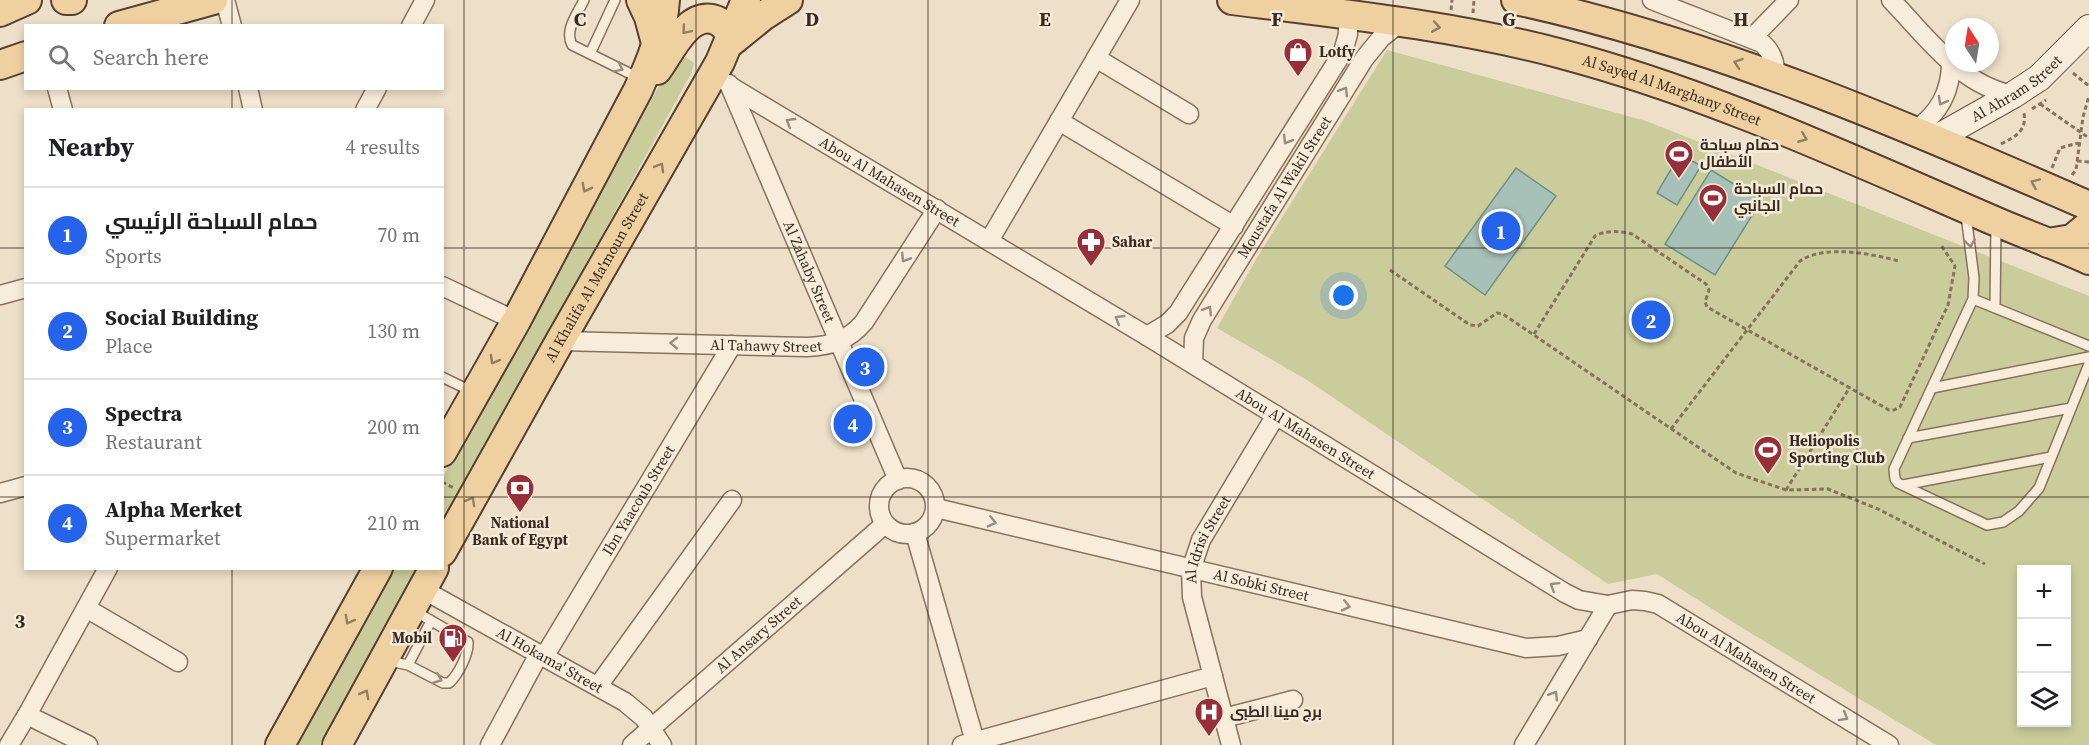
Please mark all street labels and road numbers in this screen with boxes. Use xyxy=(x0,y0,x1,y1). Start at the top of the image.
street label: Al Sayed Al Marghany Street xyxy=(1580,49,1764,130)
street label: Al Ahram Street xyxy=(1967,50,2066,127)
street label: Moustafa Al Wakil Street xyxy=(1232,112,1336,262)
street label: Abou Al Mahasen Street xyxy=(816,131,964,231)
street label: Al Khalifa Al Ma'moun Street xyxy=(539,188,653,366)
street label: Al Zahaby Street xyxy=(778,217,841,326)
street label: Al Tahawy Street xyxy=(710,334,823,357)
street label: Abou Al Mahasen Street xyxy=(1232,382,1379,484)
street label: Ibn Yaacoub Street xyxy=(597,441,679,559)
street label: Al Idrisi Street xyxy=(1180,491,1235,584)
street label: Al Sobki Street xyxy=(1211,563,1311,606)
street label: Al Ansary Street xyxy=(711,591,806,677)
street label: Abou Al Mahasen Street xyxy=(1673,607,1820,708)
street label: Al Hokama' Street xyxy=(493,622,607,698)

